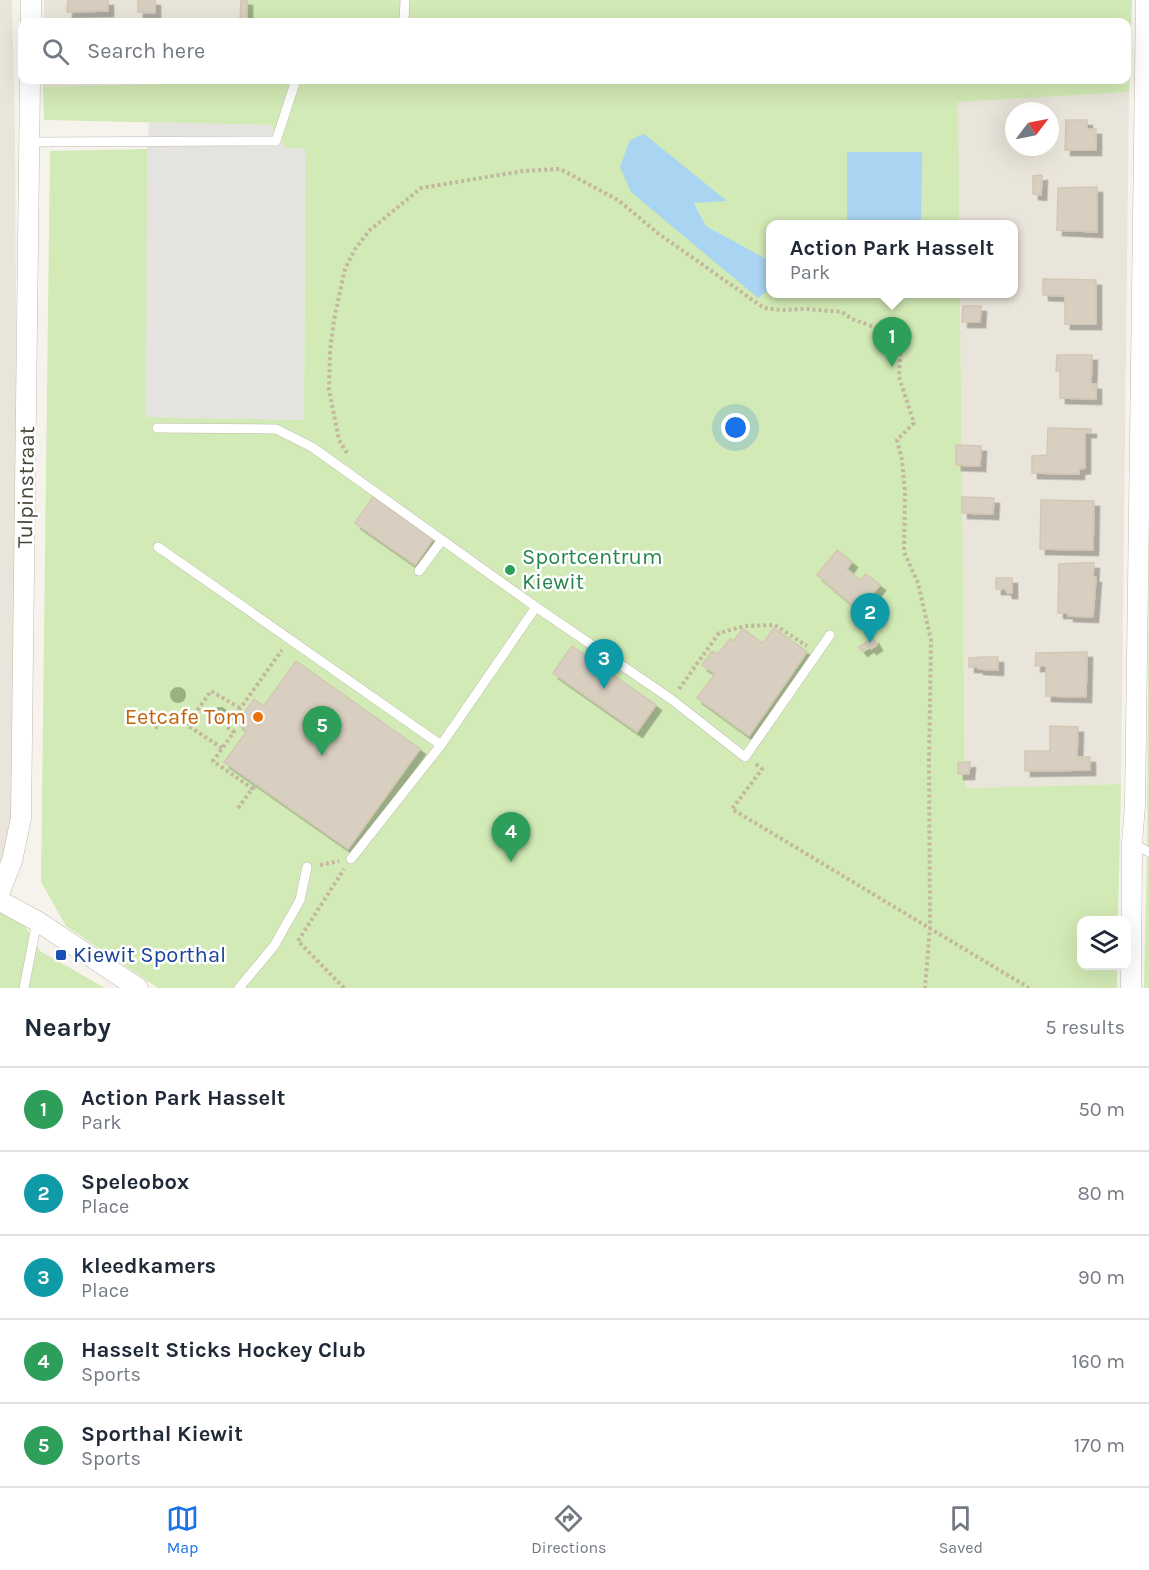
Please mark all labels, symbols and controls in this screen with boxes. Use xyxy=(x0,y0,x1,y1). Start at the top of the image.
search box xyxy=(18,18,1131,84)
icon: search xyxy=(39,35,72,68)
text: Search here xyxy=(87,38,205,64)
north arrow xyxy=(1005,102,1059,156)
popup xyxy=(766,220,1018,298)
text: Action Park Hasselt xyxy=(790,235,994,261)
text: Park xyxy=(790,261,830,284)
pin: 1 xyxy=(872,318,912,367)
your location xyxy=(721,413,750,442)
street label: Tulpinstraat xyxy=(12,426,40,548)
place label: Sportcentrum Kiewit xyxy=(522,544,662,595)
marker: Sportcentrum Kiewit xyxy=(503,563,517,577)
pin: 2 xyxy=(850,594,890,643)
pin: 3 xyxy=(584,640,624,689)
place label: Eetcafe Tom xyxy=(125,704,246,730)
pin: 5 xyxy=(302,706,342,756)
marker: Eetcafe Tom xyxy=(251,710,265,724)
pin: 4 xyxy=(492,812,530,862)
map controls xyxy=(1077,916,1131,970)
button: layers xyxy=(1077,916,1131,970)
place label: Kiewit Sporthal xyxy=(73,942,226,968)
marker: Kiewit Sporthal xyxy=(54,948,68,962)
text: Nearby xyxy=(24,1012,111,1043)
text: 5 results xyxy=(1045,1016,1125,1039)
text: Action Park Hasselt xyxy=(81,1085,286,1111)
text: 1 xyxy=(40,1098,47,1121)
text: 50 m xyxy=(1078,1098,1125,1121)
text: Park xyxy=(81,1111,122,1134)
text: Speleobox xyxy=(81,1169,189,1195)
text: 2 xyxy=(37,1182,50,1205)
text: 80 m xyxy=(1077,1182,1125,1205)
text: Place xyxy=(81,1195,129,1218)
text: kleedkamers xyxy=(81,1253,216,1279)
text: 3 xyxy=(37,1266,50,1289)
text: 90 m xyxy=(1078,1266,1125,1289)
text: Place xyxy=(81,1279,129,1302)
text: Hasselt Sticks Hockey Club xyxy=(81,1337,366,1363)
text: 4 xyxy=(38,1350,49,1373)
text: 160 m xyxy=(1072,1350,1125,1373)
text: Sports xyxy=(81,1363,141,1386)
text: Sporthal Kiewit xyxy=(81,1421,243,1447)
text: 5 xyxy=(38,1434,49,1457)
text: 170 m xyxy=(1074,1434,1125,1457)
text: Sports xyxy=(81,1447,141,1470)
tab: Map xyxy=(166,1502,199,1557)
tab: Directions xyxy=(531,1502,606,1557)
tab: Saved xyxy=(939,1502,983,1557)

